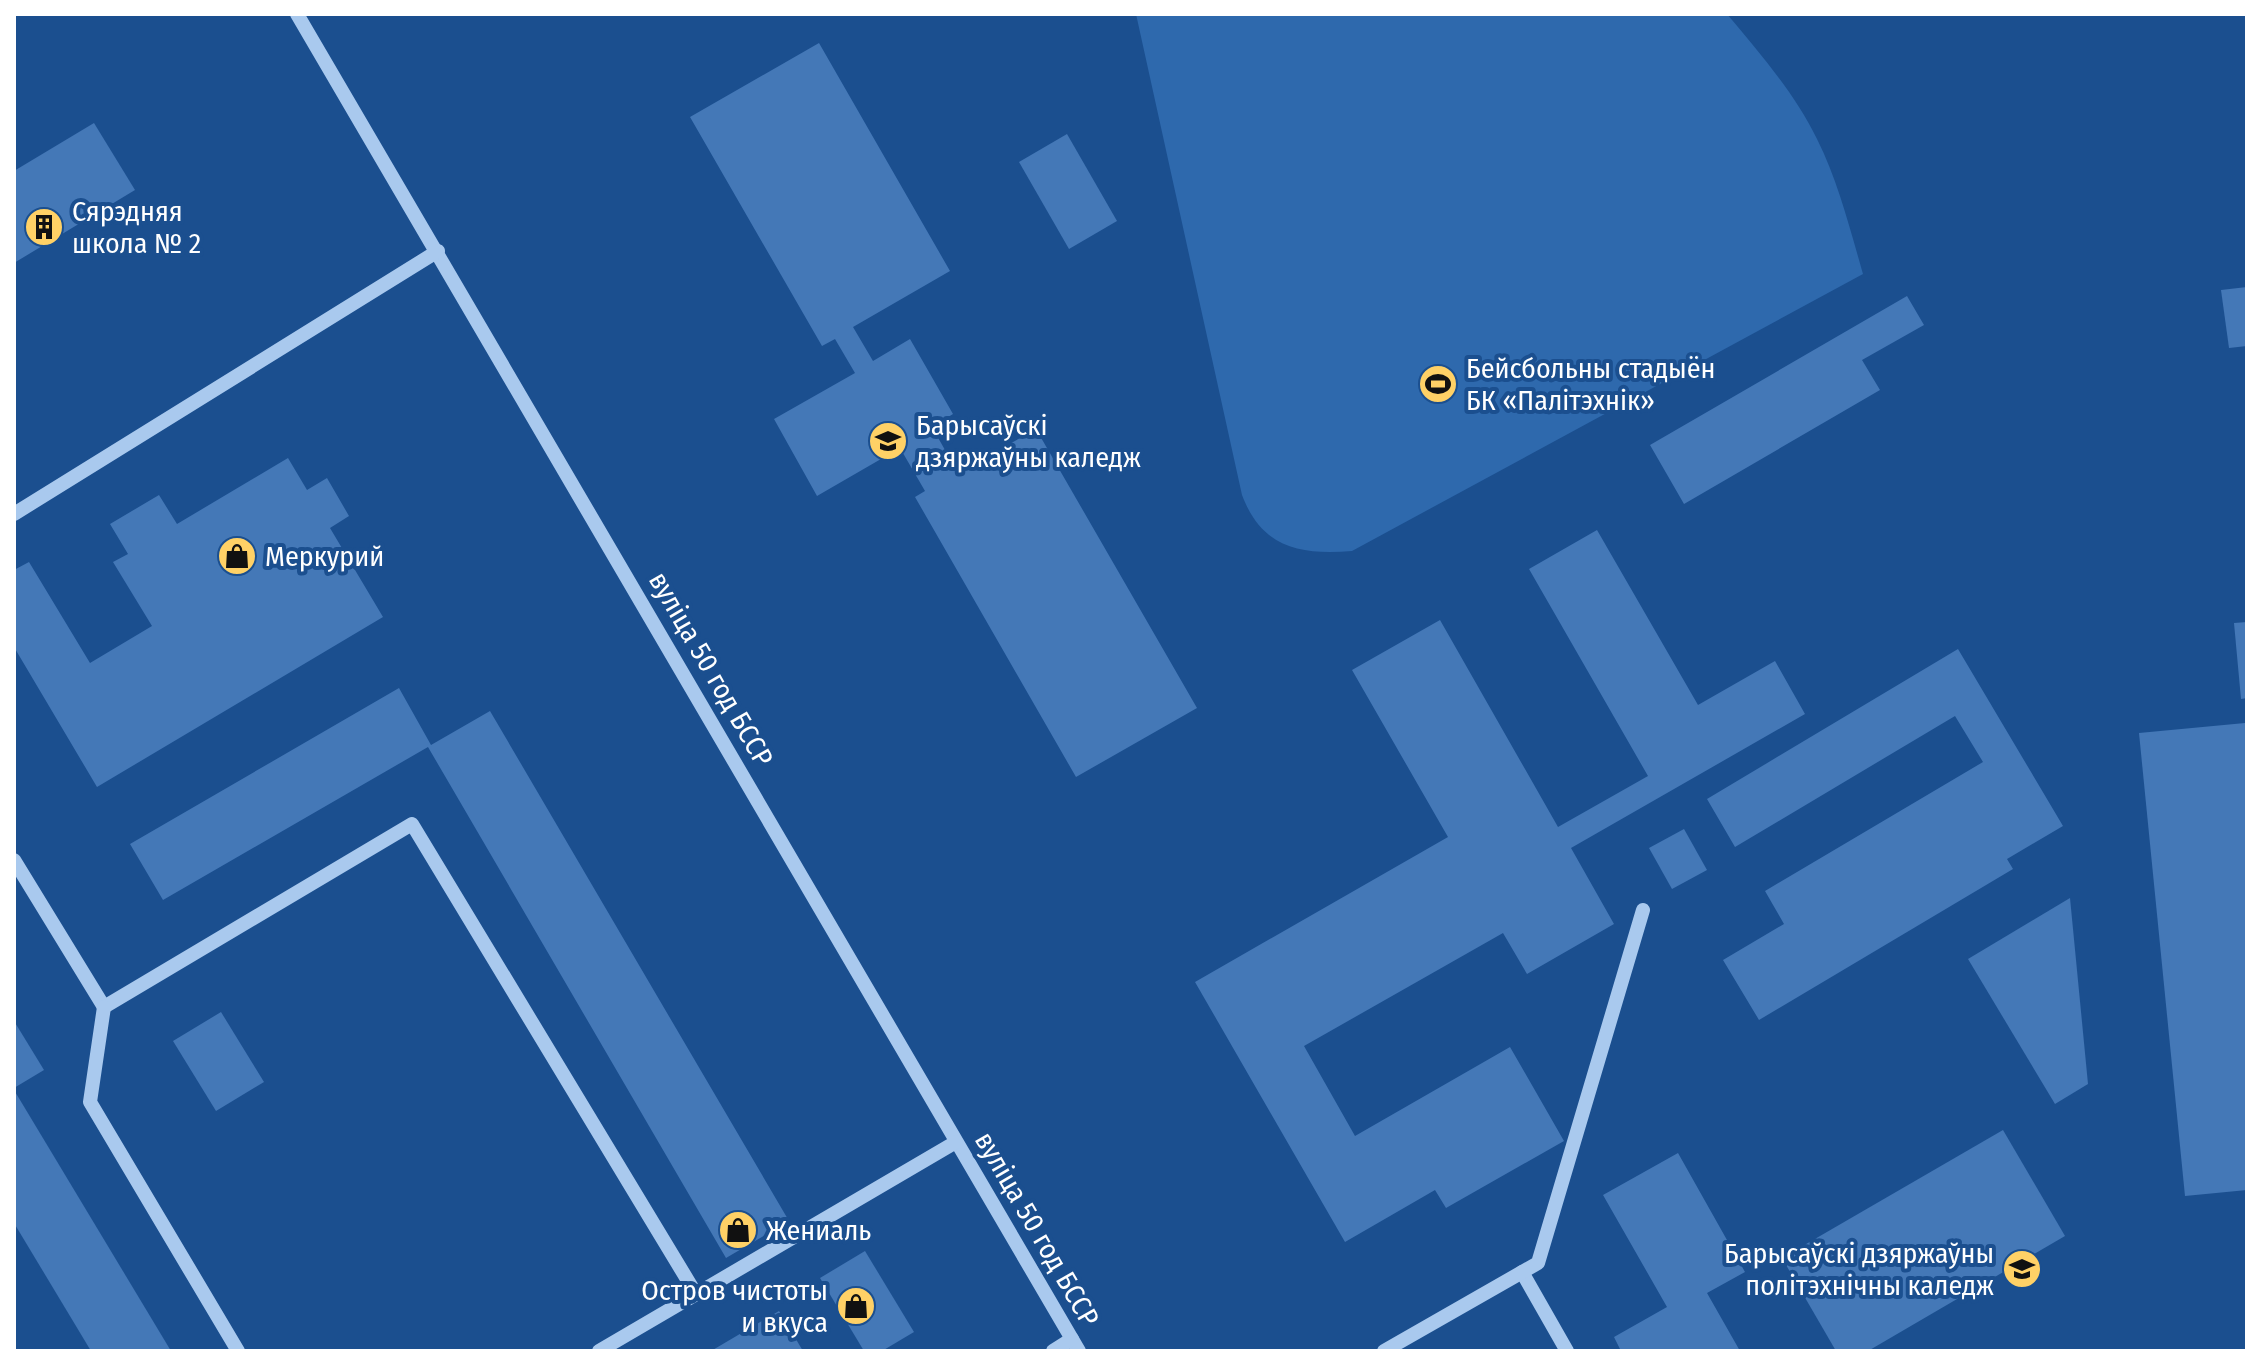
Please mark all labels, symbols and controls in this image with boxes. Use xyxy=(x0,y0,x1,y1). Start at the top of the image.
place label: Сярэдняя школа № 2 xyxy=(72,195,201,260)
building icon: Сярэдняя школа № 2 xyxy=(23,206,65,248)
place label: Бейсбольны стадыён БК «Палітэхнік» xyxy=(1466,352,1715,417)
sports icon: Бейсбольны стадыён БК «Палітэхнік» xyxy=(1417,363,1459,405)
place label: Барысаўскі дзяржаўны каледж xyxy=(916,409,1141,474)
school or university icon: Барысаўскі дзяржаўны каледж xyxy=(867,420,909,462)
shop icon: Меркурий xyxy=(216,535,258,577)
place label: Меркурий xyxy=(265,540,384,573)
street label: вуліца 50 год БССР xyxy=(642,566,780,772)
street label: вуліца 50 год БССР xyxy=(968,1126,1106,1332)
shop icon: Жениаль xyxy=(717,1209,759,1251)
place label: Жениаль xyxy=(766,1214,871,1247)
place label: Барысаўскі дзяржаўны політэхнічны каледж xyxy=(1724,1237,1994,1302)
school or university icon: Барысаўскі дзяржаўны політэхнічны каледж xyxy=(2001,1248,2043,1290)
place label: Остров чистоты и вкуса xyxy=(641,1274,828,1339)
shop icon: Остров чистоты и вкуса xyxy=(835,1285,877,1327)

